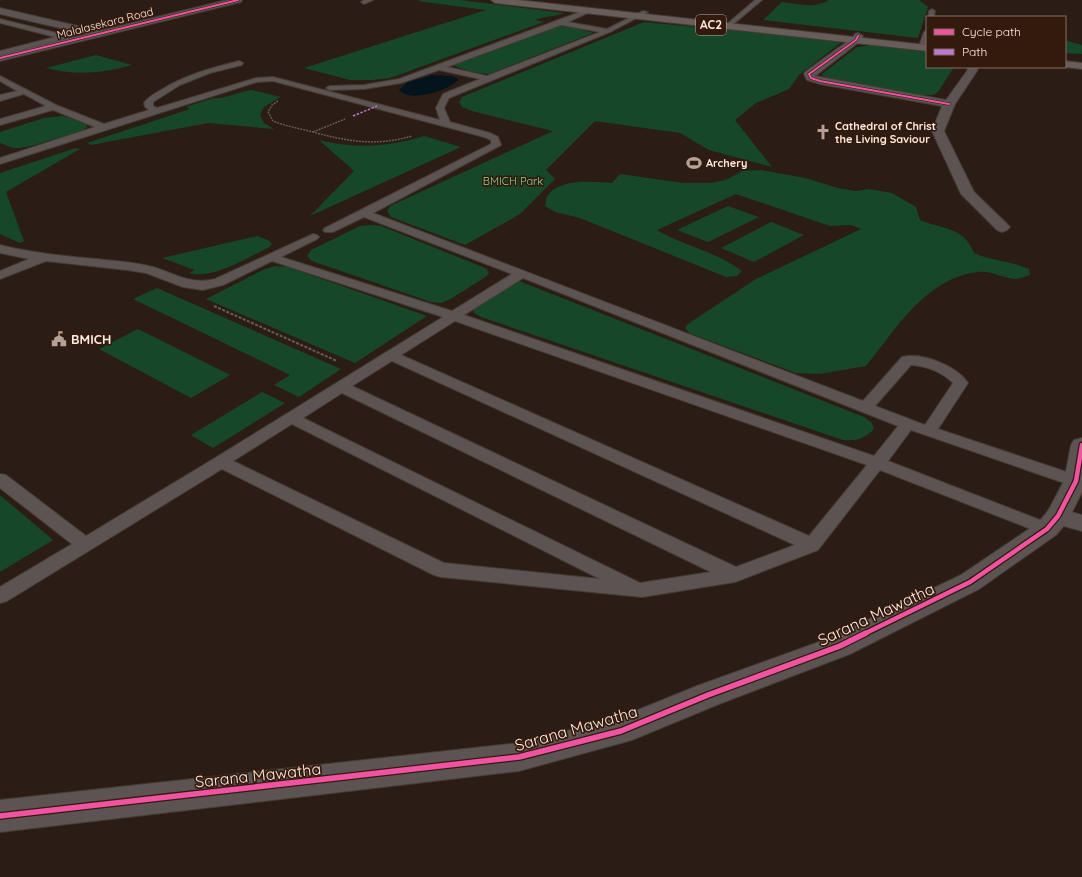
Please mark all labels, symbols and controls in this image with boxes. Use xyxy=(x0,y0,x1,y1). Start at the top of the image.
street label: Malalasekara Road xyxy=(55,4,155,42)
road number: AC2 xyxy=(696,15,726,35)
legend xyxy=(926,16,1066,68)
text: Cycle path xyxy=(962,24,1021,39)
text: Path xyxy=(962,44,987,59)
place label: Cathedral of Christ the Living Saviour xyxy=(835,119,936,146)
church icon: Cathedral of Christ the Living Saviour xyxy=(814,123,832,141)
sports icon: Archery xyxy=(685,154,703,172)
place label: Archery xyxy=(706,156,747,170)
park label: BMICH Park xyxy=(483,174,543,188)
public building icon: BMICH xyxy=(50,330,68,348)
place label: BMICH xyxy=(71,331,111,347)
street label: Sarana Mawatha xyxy=(814,578,938,650)
street label: Sarana Mawatha xyxy=(512,701,640,755)
street label: Sarana Mawatha xyxy=(194,758,322,792)

